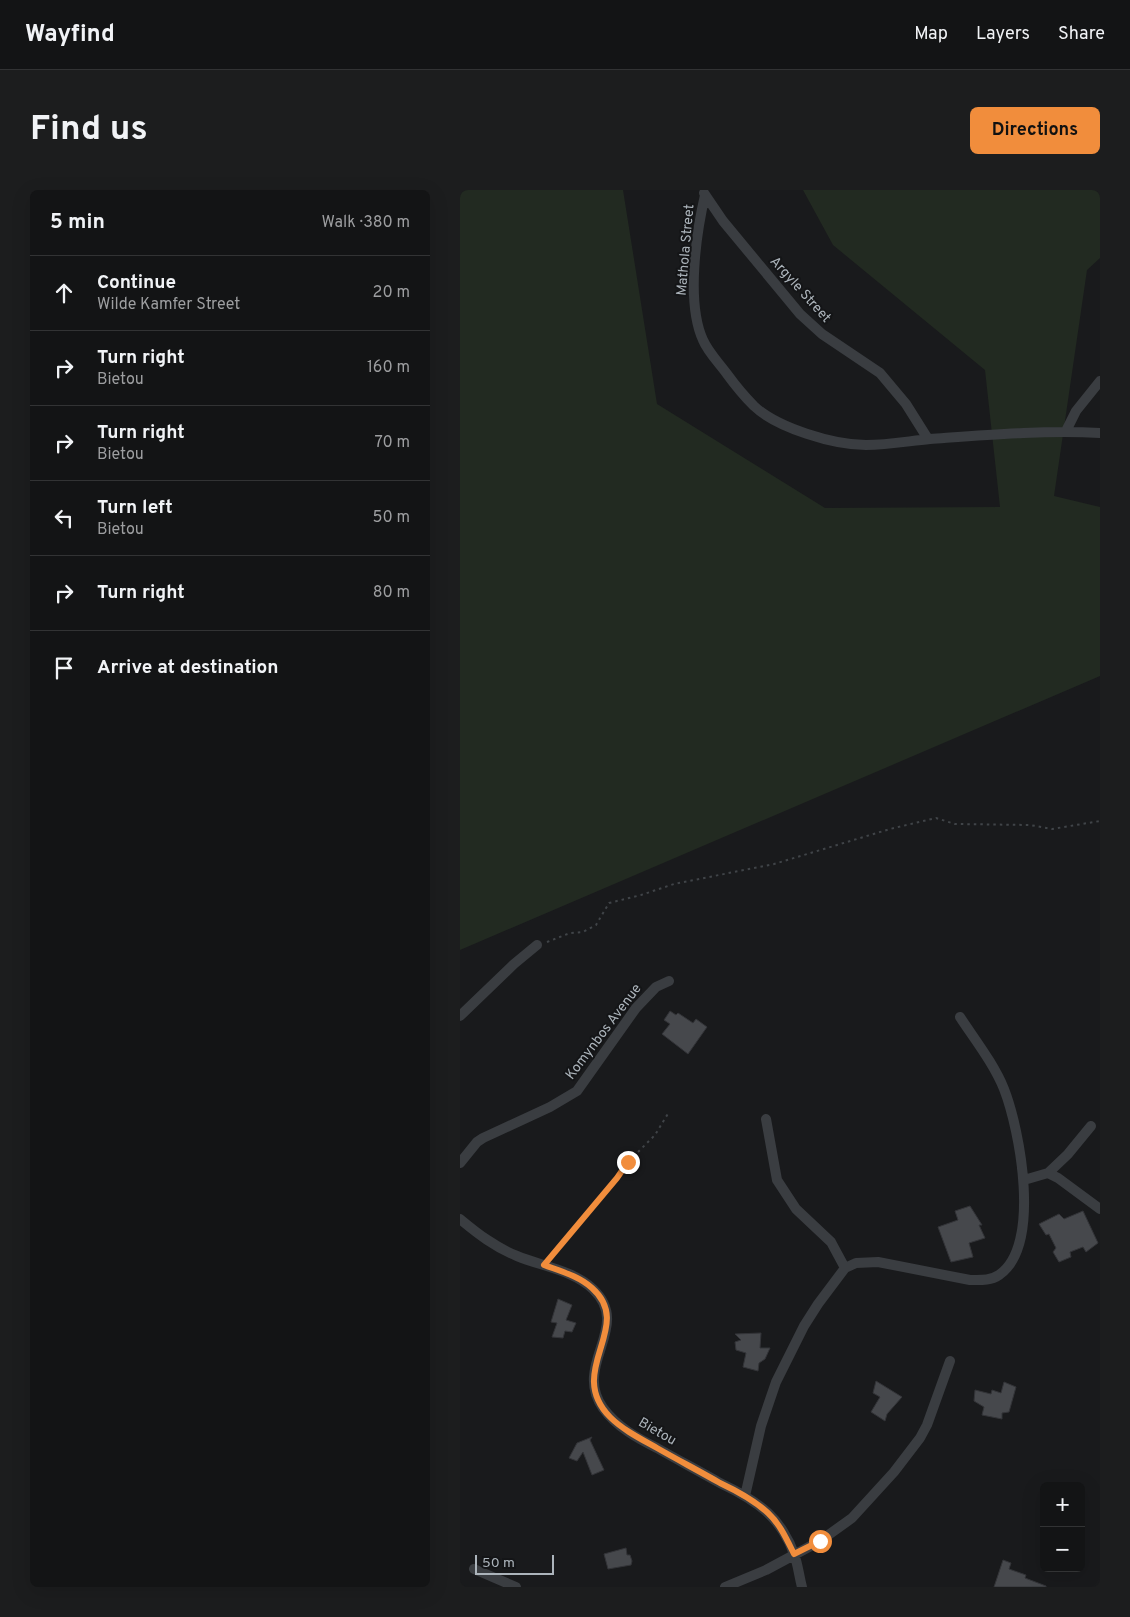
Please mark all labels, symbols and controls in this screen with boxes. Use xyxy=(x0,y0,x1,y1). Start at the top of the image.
text: Wayfind xyxy=(25,20,115,50)
text: Map xyxy=(914,23,948,46)
text: Layers xyxy=(976,23,1030,46)
text: Share xyxy=(1058,23,1105,46)
button: Directions xyxy=(970,107,1100,154)
text: Find us xyxy=(30,108,148,152)
street label: Mathola Street xyxy=(674,204,698,296)
text: 5 min xyxy=(50,209,105,236)
text: Walk · 380 m xyxy=(322,213,410,233)
street label: Argyle Street xyxy=(766,253,834,327)
text: Continue xyxy=(97,271,176,295)
icon: ahead xyxy=(50,279,78,307)
text: 20 m xyxy=(373,283,410,303)
text: Wilde Kamfer Street xyxy=(97,295,240,315)
text: Turn right xyxy=(97,346,185,370)
icon: right xyxy=(50,354,78,382)
text: 160 m xyxy=(367,358,410,378)
text: Bietou xyxy=(97,370,144,390)
text: Turn right xyxy=(97,421,185,445)
icon: right xyxy=(50,429,78,457)
text: 70 m xyxy=(375,433,410,453)
text: Bietou xyxy=(97,445,144,465)
text: Turn left xyxy=(97,496,173,520)
icon: left xyxy=(50,504,78,532)
text: 50 m xyxy=(373,508,410,528)
text: Bietou xyxy=(97,520,144,540)
icon: right xyxy=(50,579,78,607)
text: Turn right xyxy=(97,581,185,605)
text: 80 m xyxy=(373,583,410,603)
icon: arrive xyxy=(50,654,78,682)
text: Arrive at destination xyxy=(97,656,278,680)
street label: Komynbos Avenue xyxy=(562,981,646,1083)
route end xyxy=(617,1151,640,1174)
street label: Bietou xyxy=(635,1414,679,1450)
map controls xyxy=(1040,1482,1085,1572)
button: + xyxy=(1040,1482,1085,1527)
button: − xyxy=(1040,1527,1085,1572)
route start xyxy=(809,1530,832,1553)
scale bar xyxy=(475,1552,554,1575)
text: 50 m xyxy=(482,1555,515,1572)

